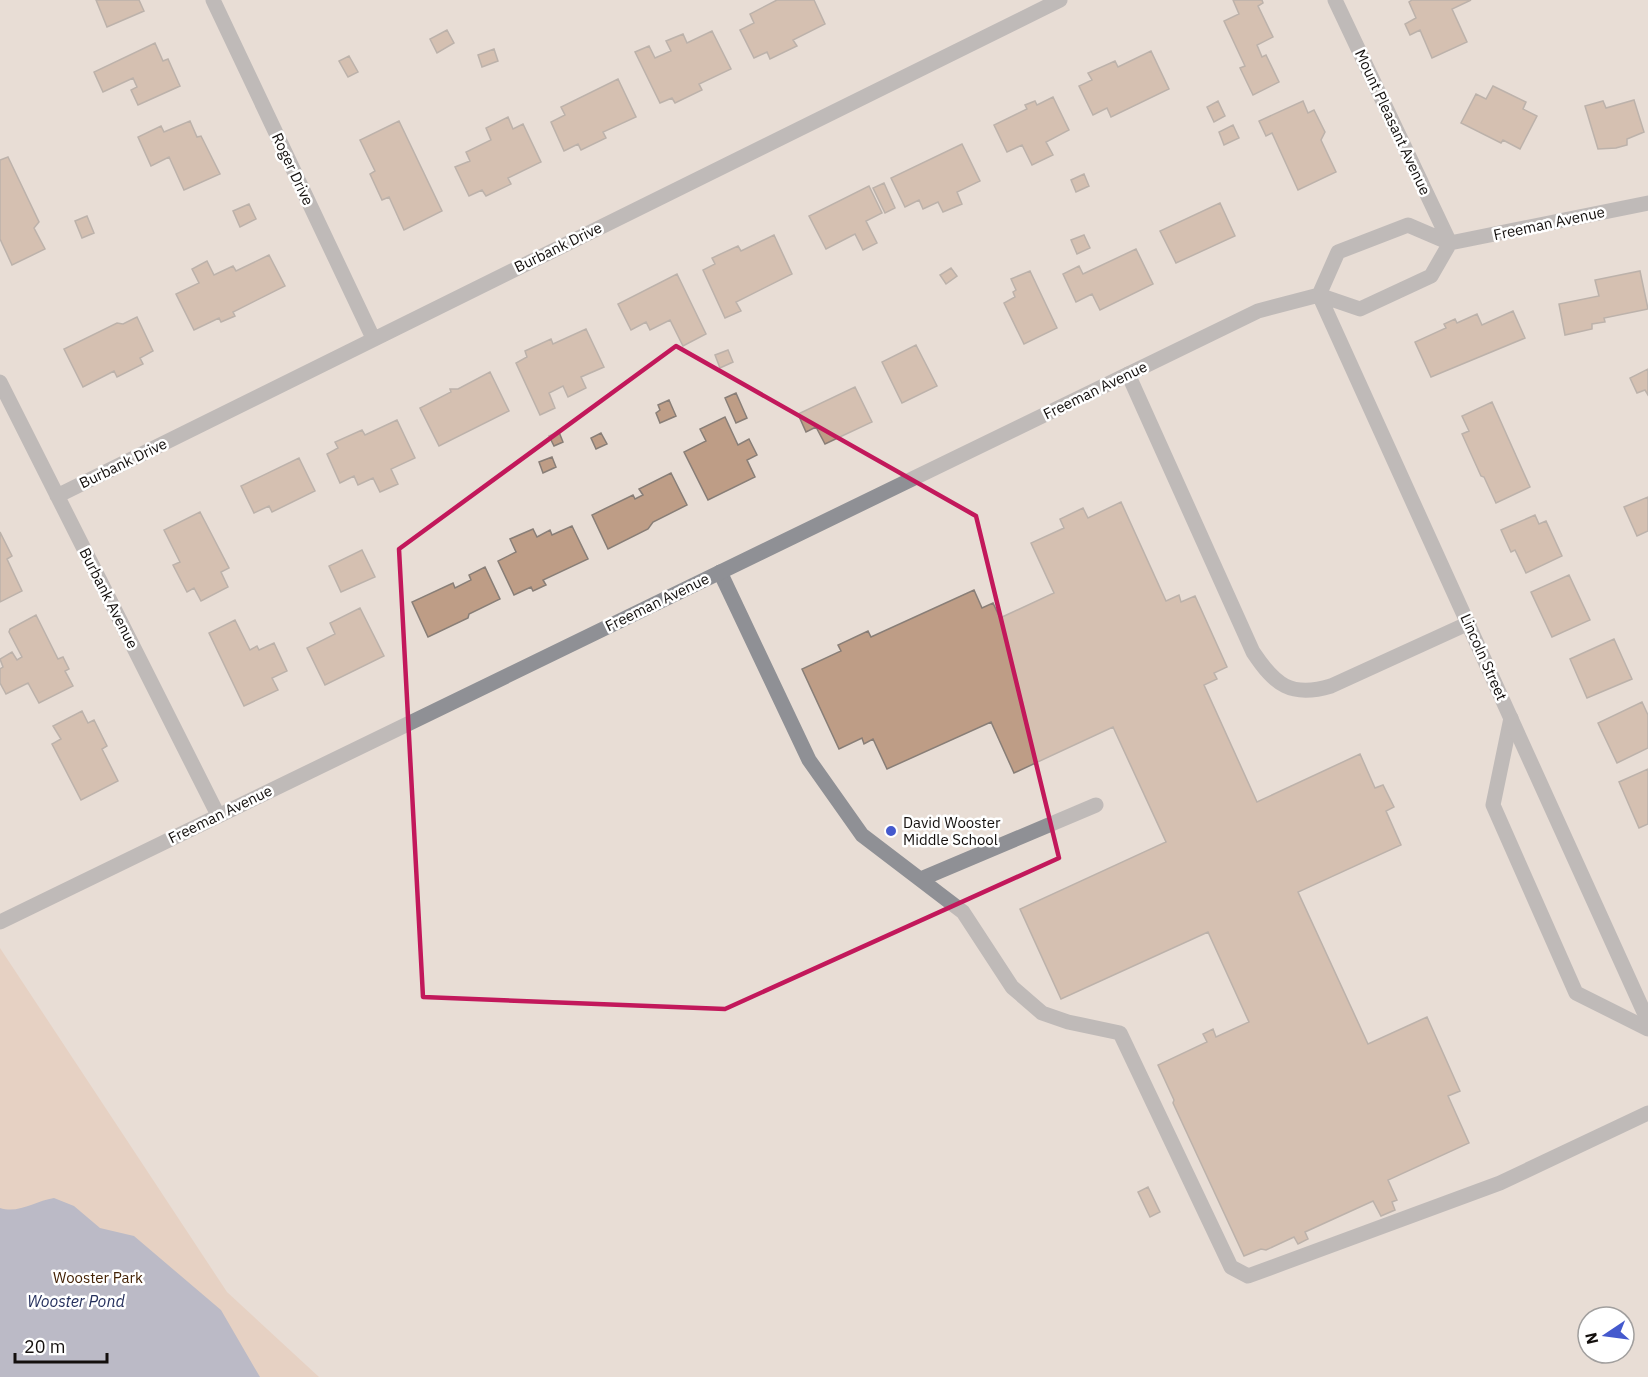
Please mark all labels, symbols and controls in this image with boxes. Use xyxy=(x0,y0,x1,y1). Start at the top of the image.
street label: Mount Pleasant Avenue xyxy=(1351,46,1435,198)
street label: Roger Drive xyxy=(268,130,318,208)
street label: Freeman Avenue xyxy=(1492,202,1606,244)
street label: Burbank Drive xyxy=(511,218,605,276)
street label: Freeman Avenue xyxy=(1040,357,1150,423)
street label: Burbank Drive xyxy=(76,434,170,492)
street label: Burbank Avenue xyxy=(75,544,143,652)
street label: Freeman Avenue xyxy=(602,569,712,635)
street label: Lincoln Street xyxy=(1456,611,1512,703)
street label: Freeman Avenue xyxy=(165,781,275,847)
place label: David Wooster Middle School xyxy=(903,813,1001,849)
marker: David Wooster Middle School xyxy=(884,824,898,838)
park label: Wooster Park xyxy=(53,1268,143,1287)
water label: Wooster Pond xyxy=(27,1291,125,1311)
north arrow xyxy=(1576,1305,1636,1365)
scale bar xyxy=(15,1326,106,1364)
text: N xyxy=(1580,1330,1602,1346)
text: 20 m xyxy=(24,1335,66,1358)

